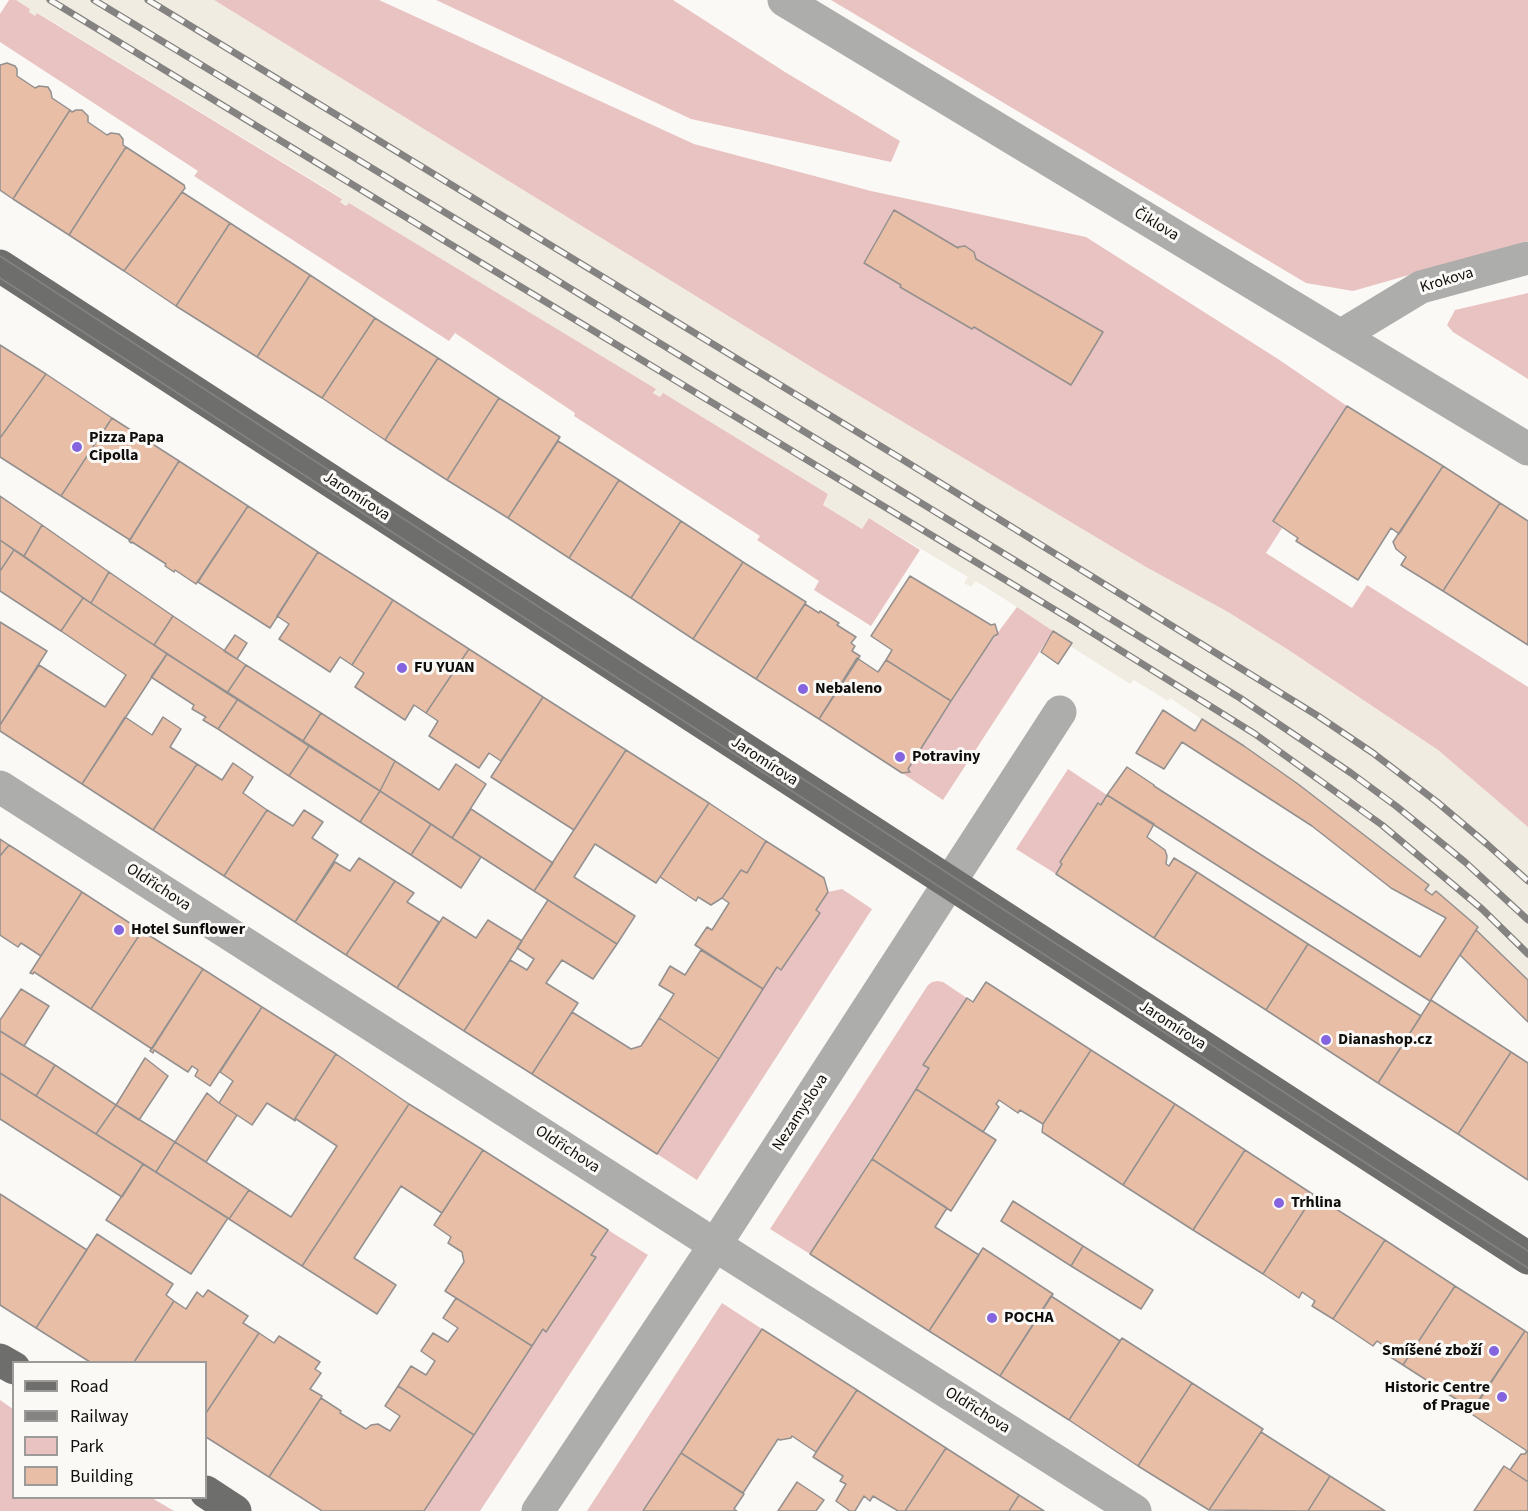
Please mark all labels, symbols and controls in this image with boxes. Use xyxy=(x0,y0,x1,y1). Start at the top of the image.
street label: Čiklova xyxy=(1130,204,1182,246)
street label: Krokova xyxy=(1418,264,1476,298)
place label: Pizza Papa Cipolla xyxy=(89,428,164,466)
marker: Pizza Papa Cipolla xyxy=(70,440,84,454)
street label: Jaromírova xyxy=(319,468,393,526)
place label: FU YUAN xyxy=(414,658,475,678)
marker: FU YUAN xyxy=(395,661,409,675)
place label: Nebaleno xyxy=(815,679,882,699)
marker: Nebaleno xyxy=(796,682,810,696)
street label: Jaromírova xyxy=(727,733,801,791)
place label: Potraviny xyxy=(912,747,980,767)
marker: Potraviny xyxy=(893,750,907,764)
street label: Oldřichova xyxy=(122,860,194,916)
place label: Hotel Sunflower xyxy=(131,920,245,940)
marker: Hotel Sunflower xyxy=(112,923,126,937)
street label: Jaromírova xyxy=(1135,997,1209,1055)
place label: Dianashop.cz xyxy=(1338,1030,1432,1050)
marker: Dianashop.cz xyxy=(1319,1033,1333,1047)
street label: Nezamyslova xyxy=(769,1071,833,1155)
street label: Oldřichova xyxy=(531,1122,603,1178)
place label: Trhlina xyxy=(1291,1193,1341,1213)
marker: Trhlina xyxy=(1272,1196,1286,1210)
place label: POCHA xyxy=(1004,1308,1054,1328)
marker: POCHA xyxy=(985,1311,999,1325)
place label: Smíšené zboží xyxy=(1382,1341,1482,1361)
marker: Smíšené zboží xyxy=(1487,1344,1501,1358)
legend xyxy=(12,1361,207,1499)
text: Road xyxy=(70,1374,109,1399)
place label: Historic Centre of Prague xyxy=(1384,1378,1490,1416)
street label: Oldřichova xyxy=(941,1384,1013,1438)
marker: Historic Centre of Prague xyxy=(1495,1390,1509,1404)
text: Railway xyxy=(70,1404,129,1429)
text: Park xyxy=(70,1434,104,1459)
text: Building xyxy=(70,1464,133,1489)

